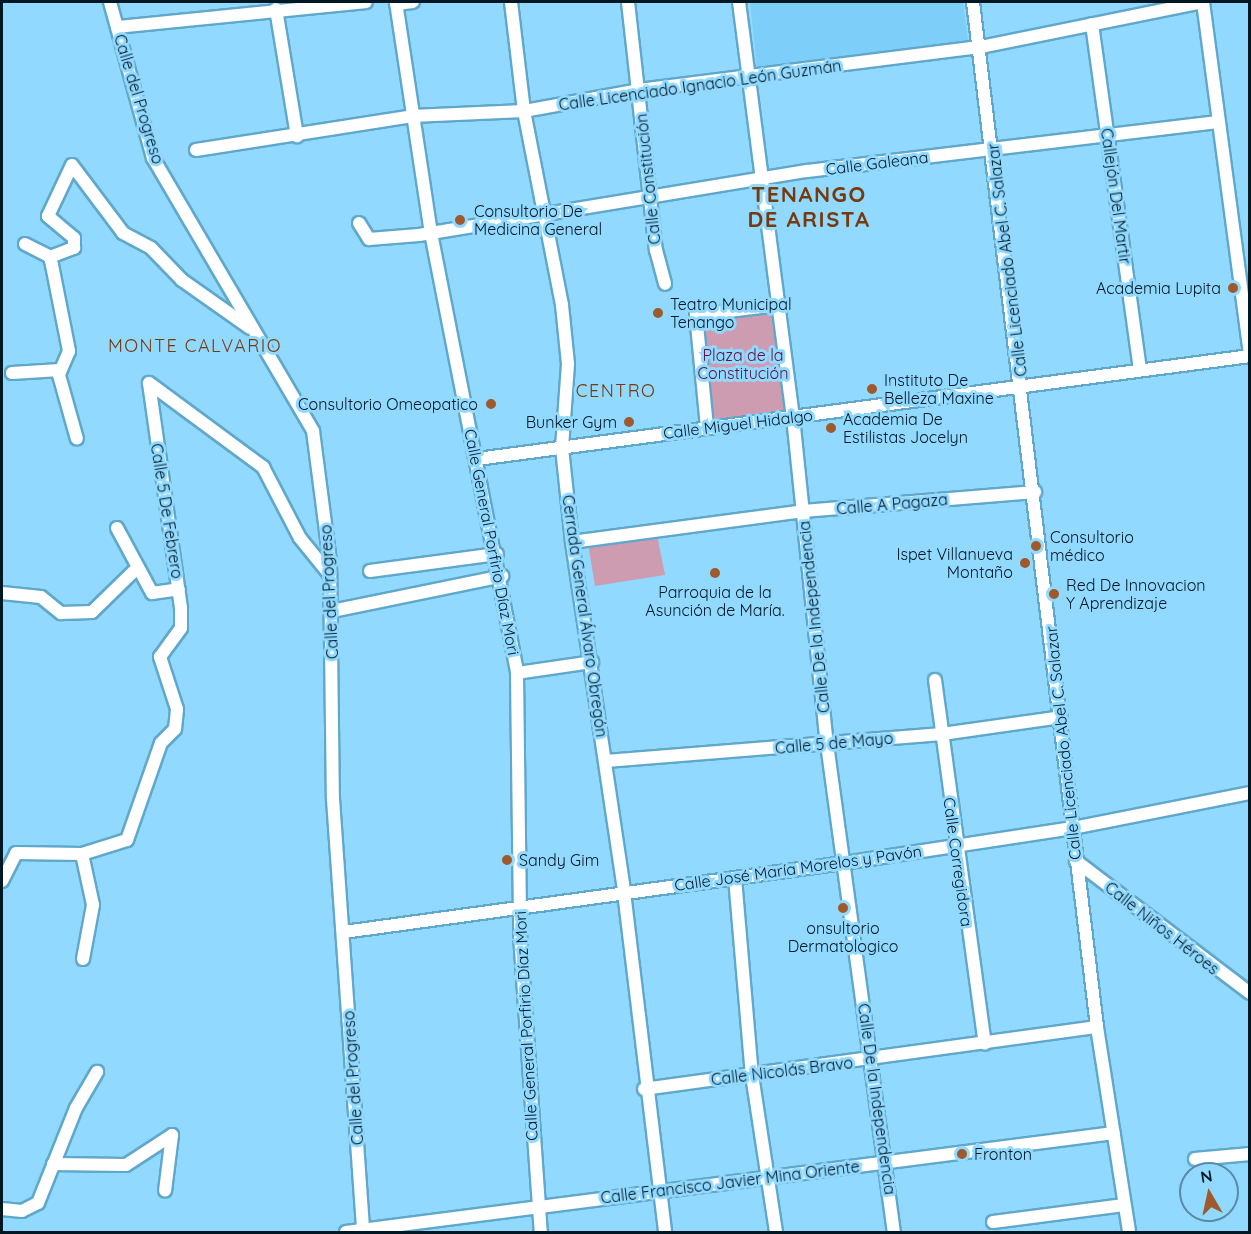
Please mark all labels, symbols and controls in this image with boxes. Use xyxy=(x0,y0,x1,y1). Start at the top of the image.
street label: Calle del Progreso xyxy=(110,32,168,166)
street label: Calle Licenciado Ignacio León Guzmán xyxy=(557,56,843,114)
street label: Calle Constitución xyxy=(632,113,664,245)
street label: Callejón Del Martir xyxy=(1097,127,1135,265)
street label: Calle Licenciado Abel C. Salazar xyxy=(983,142,1031,378)
street label: Calle Galeana xyxy=(825,147,929,179)
district label: TENANGO DE ARISTA xyxy=(747,181,871,232)
place label: Consultorio De Medicina General xyxy=(474,201,602,239)
marker: Consultorio De Medicina General xyxy=(451,211,469,229)
place label: Academia Lupita xyxy=(1096,278,1221,298)
marker: Academia Lupita xyxy=(1226,281,1240,295)
place label: Teatro Municipal Tenango xyxy=(670,294,792,332)
marker: Teatro Municipal Tenango xyxy=(651,306,665,320)
district label: MONTE CALVARIO xyxy=(108,335,282,357)
park label: Plaza de la Constitución xyxy=(698,345,788,383)
place label: Instituto De Belleza Maxine xyxy=(884,370,994,408)
district label: CENTRO xyxy=(576,380,656,402)
marker: Instituto De Belleza Maxine xyxy=(865,382,879,396)
place label: Consultorio Omeopatico xyxy=(298,394,478,414)
marker: Consultorio Omeopatico xyxy=(482,395,500,413)
street label: Calle Miguel Hidalgo xyxy=(662,405,814,443)
place label: Academia De Estilistas Jocelyn xyxy=(843,409,968,447)
place label: Bunker Gym xyxy=(526,412,617,432)
marker: Bunker Gym xyxy=(622,415,636,429)
marker: Academia De Estilistas Jocelyn xyxy=(824,421,838,435)
street label: Calle General Porfirio Díaz Mori xyxy=(461,427,523,657)
street label: Calle 5 De Febrero xyxy=(147,442,187,580)
street label: Calle A Pagaza xyxy=(836,490,948,518)
street label: Cerrada General Álvaro Obregón xyxy=(558,494,612,738)
street label: Calle De la Independencia xyxy=(794,520,834,714)
street label: Calle del Progreso xyxy=(316,524,342,660)
place label: Consultorio médico xyxy=(1050,527,1134,565)
marker: Consultorio médico xyxy=(1027,537,1045,555)
place label: Ispet Villanueva Montaño xyxy=(896,544,1013,582)
marker: Ispet Villanueva Montaño xyxy=(1018,556,1032,570)
marker: Parroquia de la Asunción de María. xyxy=(708,566,722,580)
place label: Red De Innovacion Y Aprendizaje xyxy=(1066,575,1206,613)
place label: Parroquia de la Asunción de María. xyxy=(645,582,785,620)
marker: Red De Innovacion Y Aprendizaje xyxy=(1047,587,1061,601)
street label: Calle Licenciado Abel C. Salazar xyxy=(1041,625,1085,861)
street label: Calle 5 de Mayo xyxy=(774,728,894,758)
street label: Calle Corregidora xyxy=(939,796,977,928)
street label: Calle José María Morelos y Pavón xyxy=(673,841,923,895)
place label: Sandy Gim xyxy=(519,850,599,870)
marker: Sandy Gim xyxy=(500,853,514,867)
street label: Calle Niños Héroes xyxy=(1101,878,1223,978)
marker: onsultorio Dermatologico xyxy=(834,899,852,917)
street label: Calle General Porfirio Díaz Mori xyxy=(510,911,542,1141)
place label: onsultorio Dermatologico xyxy=(788,918,898,956)
street label: Calle De la Independencia xyxy=(854,1002,900,1196)
street label: Calle del Progreso xyxy=(339,1010,367,1146)
street label: Calle Nicolás Bravo xyxy=(710,1053,854,1089)
place label: Fronton xyxy=(974,1144,1032,1164)
marker: Fronton xyxy=(955,1147,969,1161)
street label: Calle Francisco Javier Mina Oriente xyxy=(599,1157,861,1207)
north arrow xyxy=(1179,1162,1239,1222)
text: N xyxy=(1199,1165,1214,1187)

